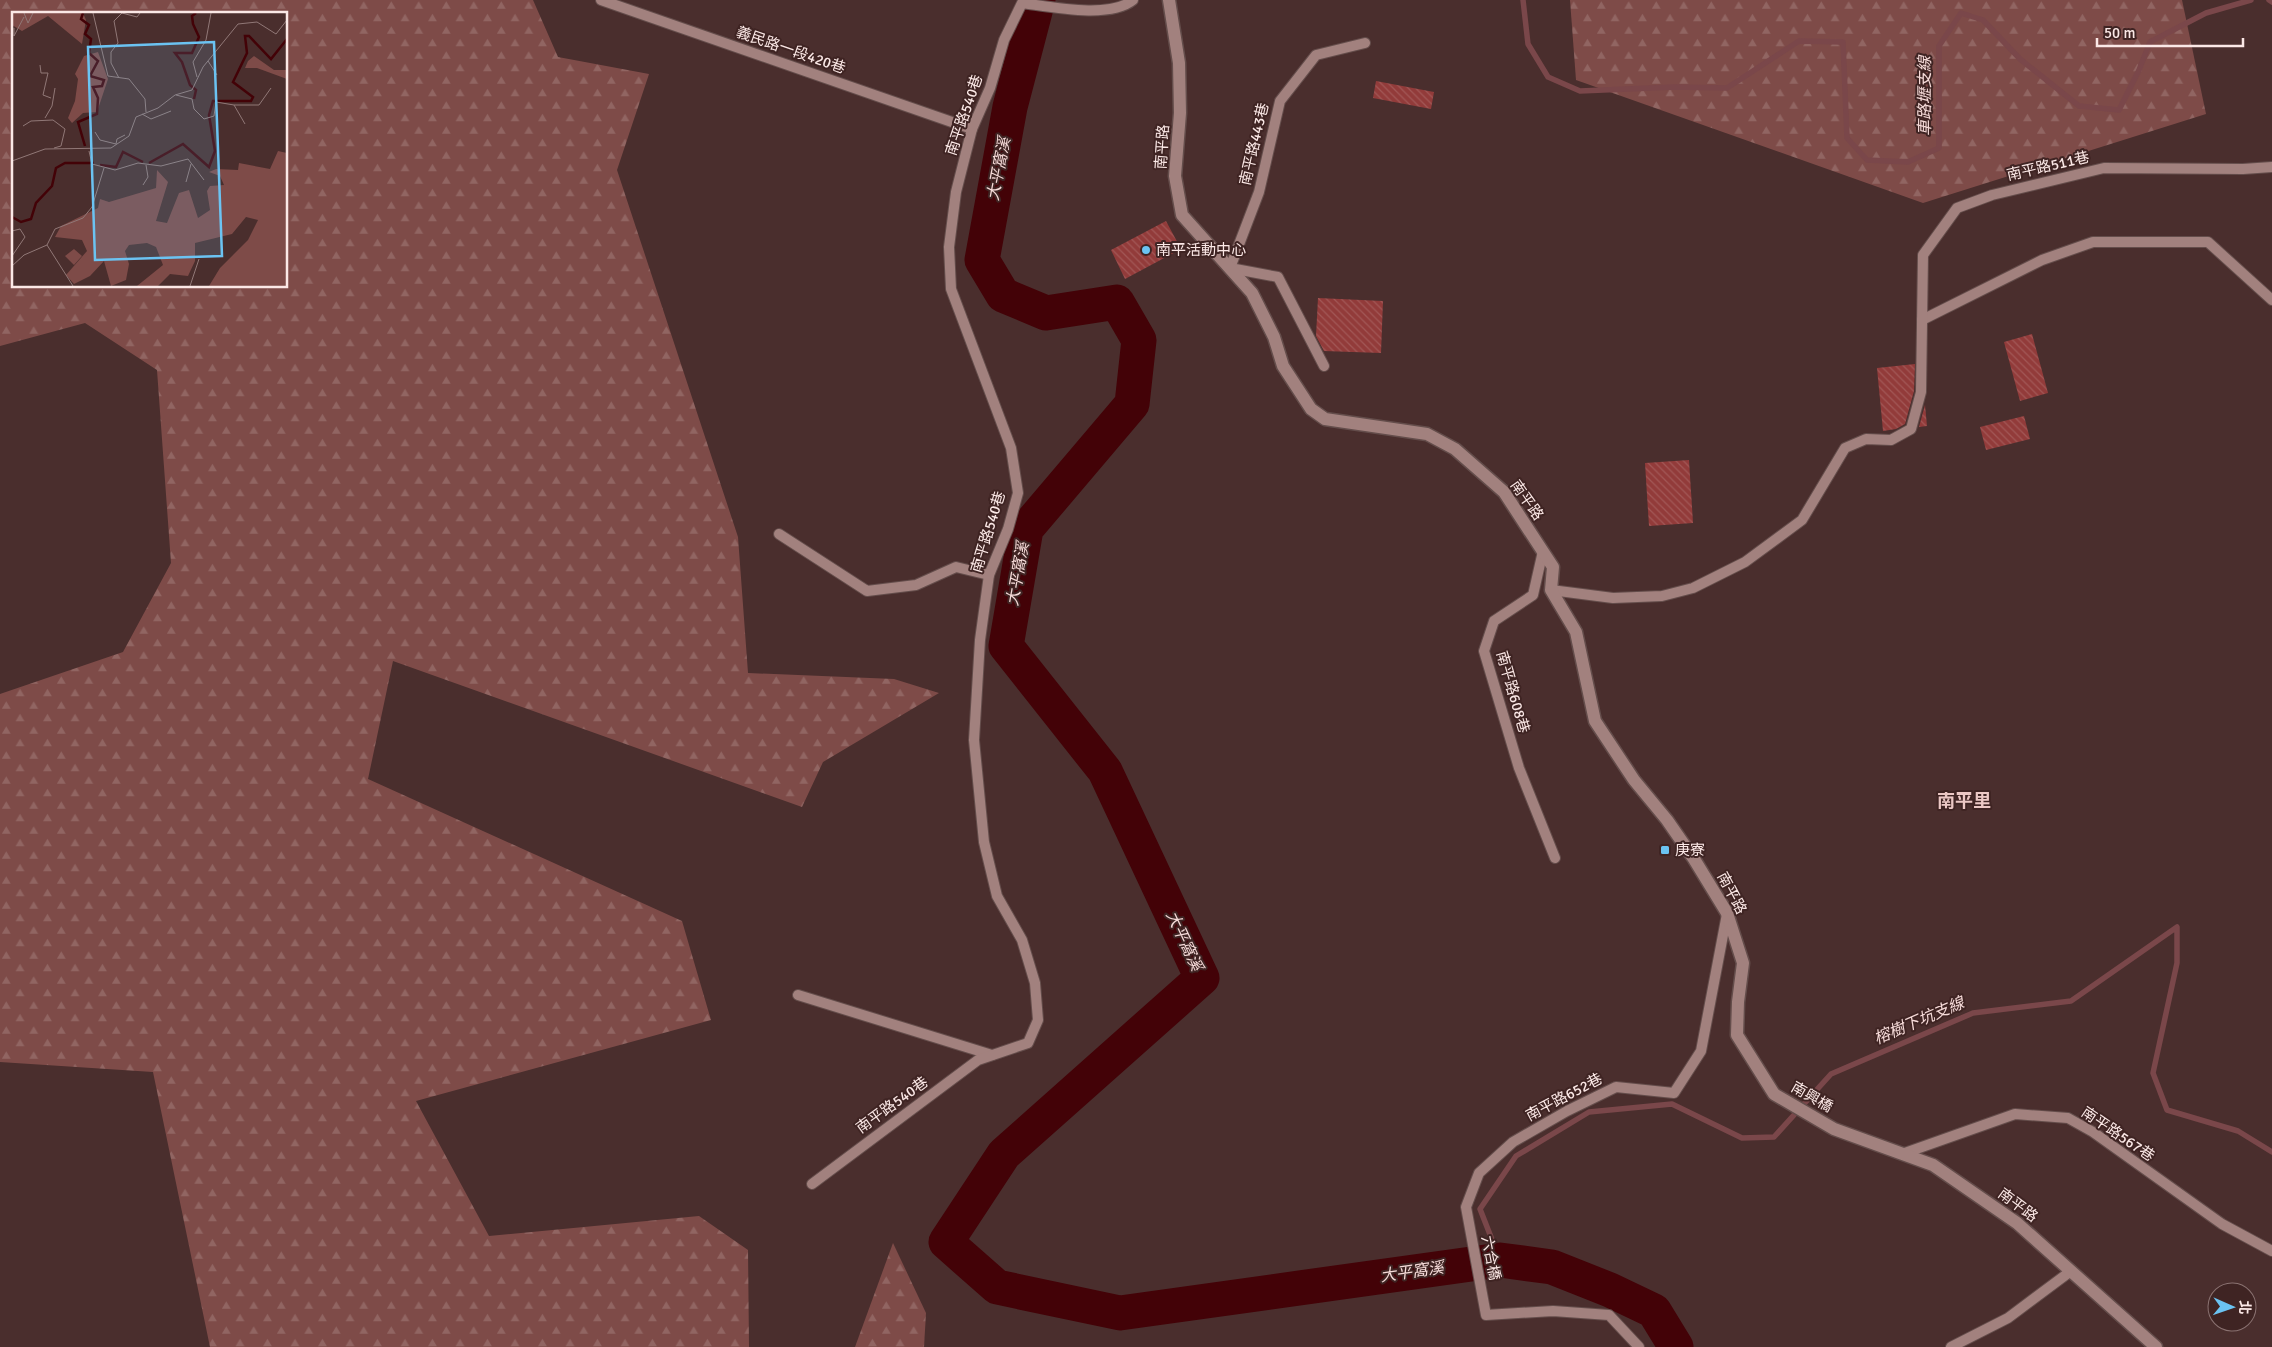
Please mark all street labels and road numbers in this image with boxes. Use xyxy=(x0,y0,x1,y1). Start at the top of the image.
street label: 義民路一段420巷 xyxy=(734,23,848,77)
street label: 南平路540巷 xyxy=(942,72,986,158)
street label: 南平路443巷 xyxy=(1236,101,1272,187)
street label: 南平路 xyxy=(1151,124,1173,170)
street label: 南平路511巷 xyxy=(2005,148,2091,184)
street label: 南平路 xyxy=(1507,476,1547,524)
street label: 南平路540巷 xyxy=(967,489,1009,575)
street label: 南平路608巷 xyxy=(1493,649,1533,735)
street label: 南平路 xyxy=(1713,869,1751,917)
street label: 南平路652巷 xyxy=(1523,1069,1605,1125)
street label: 南平路540巷 xyxy=(853,1073,931,1137)
street label: 南興橋 xyxy=(1788,1078,1836,1116)
street label: 南平路567巷 xyxy=(2078,1103,2158,1165)
street label: 南平路 xyxy=(1995,1184,2041,1226)
street label: 六合橋 xyxy=(1478,1234,1504,1282)

